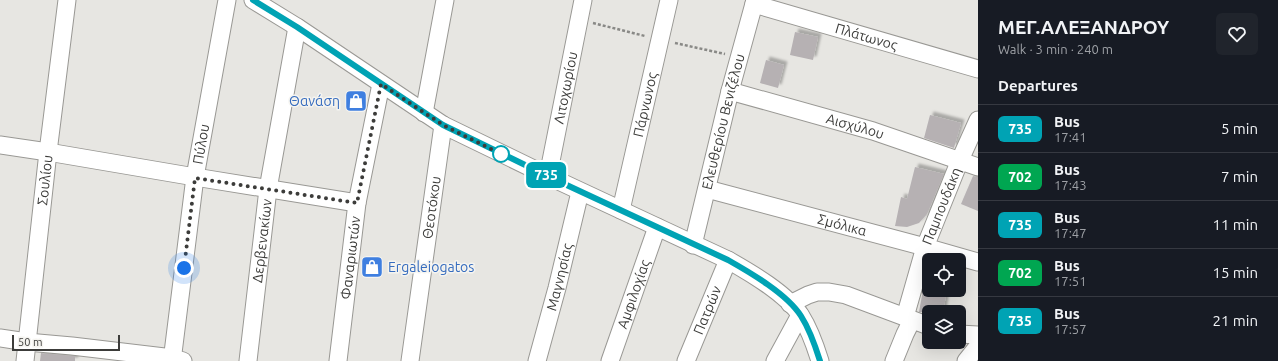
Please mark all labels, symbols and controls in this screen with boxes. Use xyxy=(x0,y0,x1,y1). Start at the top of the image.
button: heart xyxy=(1216,13,1258,55)
text: ΜΕΓ.ΑΛΕΞΑΝΔΡΟΥ xyxy=(998,16,1169,38)
street label: Πλάτωνος xyxy=(833,20,900,53)
text: Walk · 3 min · 240 m xyxy=(998,42,1113,56)
street label: Λιτοχωρίου xyxy=(551,50,581,125)
street label: Ελευθερίου Βενιζέλου xyxy=(699,52,748,191)
street label: Πάρνωνος xyxy=(630,70,660,139)
text: Departures xyxy=(998,77,1078,94)
shop icon: Θανάση xyxy=(343,88,369,114)
place label: Θανάση xyxy=(289,93,340,109)
street label: Αισχύλου xyxy=(824,110,886,142)
text: Bus xyxy=(1054,113,1080,130)
text: 5 min xyxy=(1221,120,1258,137)
text: 735 xyxy=(1008,121,1032,137)
street label: Πύλου xyxy=(189,122,212,165)
text: 17:41 xyxy=(1054,130,1087,144)
unlabelled marker xyxy=(492,145,510,163)
street label: Σουλίου xyxy=(34,154,56,206)
text: Bus xyxy=(1054,161,1080,178)
line badge: 735 xyxy=(523,162,569,188)
street label: Παμπουδάκη xyxy=(919,165,964,247)
text: 735 xyxy=(534,167,558,183)
text: 7 min xyxy=(1221,168,1258,185)
text: 702 xyxy=(1008,169,1032,185)
street label: Θεοτόκου xyxy=(419,175,444,240)
text: 17:43 xyxy=(1054,178,1087,192)
street label: Δερβενακίων xyxy=(249,198,275,284)
text: Bus xyxy=(1054,209,1080,226)
street label: Σμόλικα xyxy=(816,211,869,239)
street label: Φαναριωτών xyxy=(337,215,363,300)
text: 11 min xyxy=(1212,216,1258,233)
text: 735 xyxy=(1008,217,1032,233)
text: 17:47 xyxy=(1054,226,1087,240)
street label: Μαγνησίας xyxy=(543,241,576,313)
map controls xyxy=(922,253,966,349)
button: locate xyxy=(922,253,966,297)
shop icon: Ergaleiogatos xyxy=(359,254,385,280)
street label: Αμφιλοχίας xyxy=(614,257,653,331)
text: Bus xyxy=(1054,257,1080,274)
your location xyxy=(174,258,194,278)
place label: Ergaleiogatos xyxy=(388,259,474,275)
text: 15 min xyxy=(1212,264,1258,281)
text: 702 xyxy=(1008,265,1032,281)
text: 17:51 xyxy=(1054,274,1087,288)
street label: Πατρών xyxy=(690,283,724,337)
button: layers xyxy=(922,305,966,349)
text: Bus xyxy=(1054,305,1080,322)
text: 21 min xyxy=(1212,312,1258,329)
text: 735 xyxy=(1008,313,1032,329)
text: 17:57 xyxy=(1054,322,1087,336)
scale bar xyxy=(12,333,120,352)
text: 50 m xyxy=(18,336,42,348)

